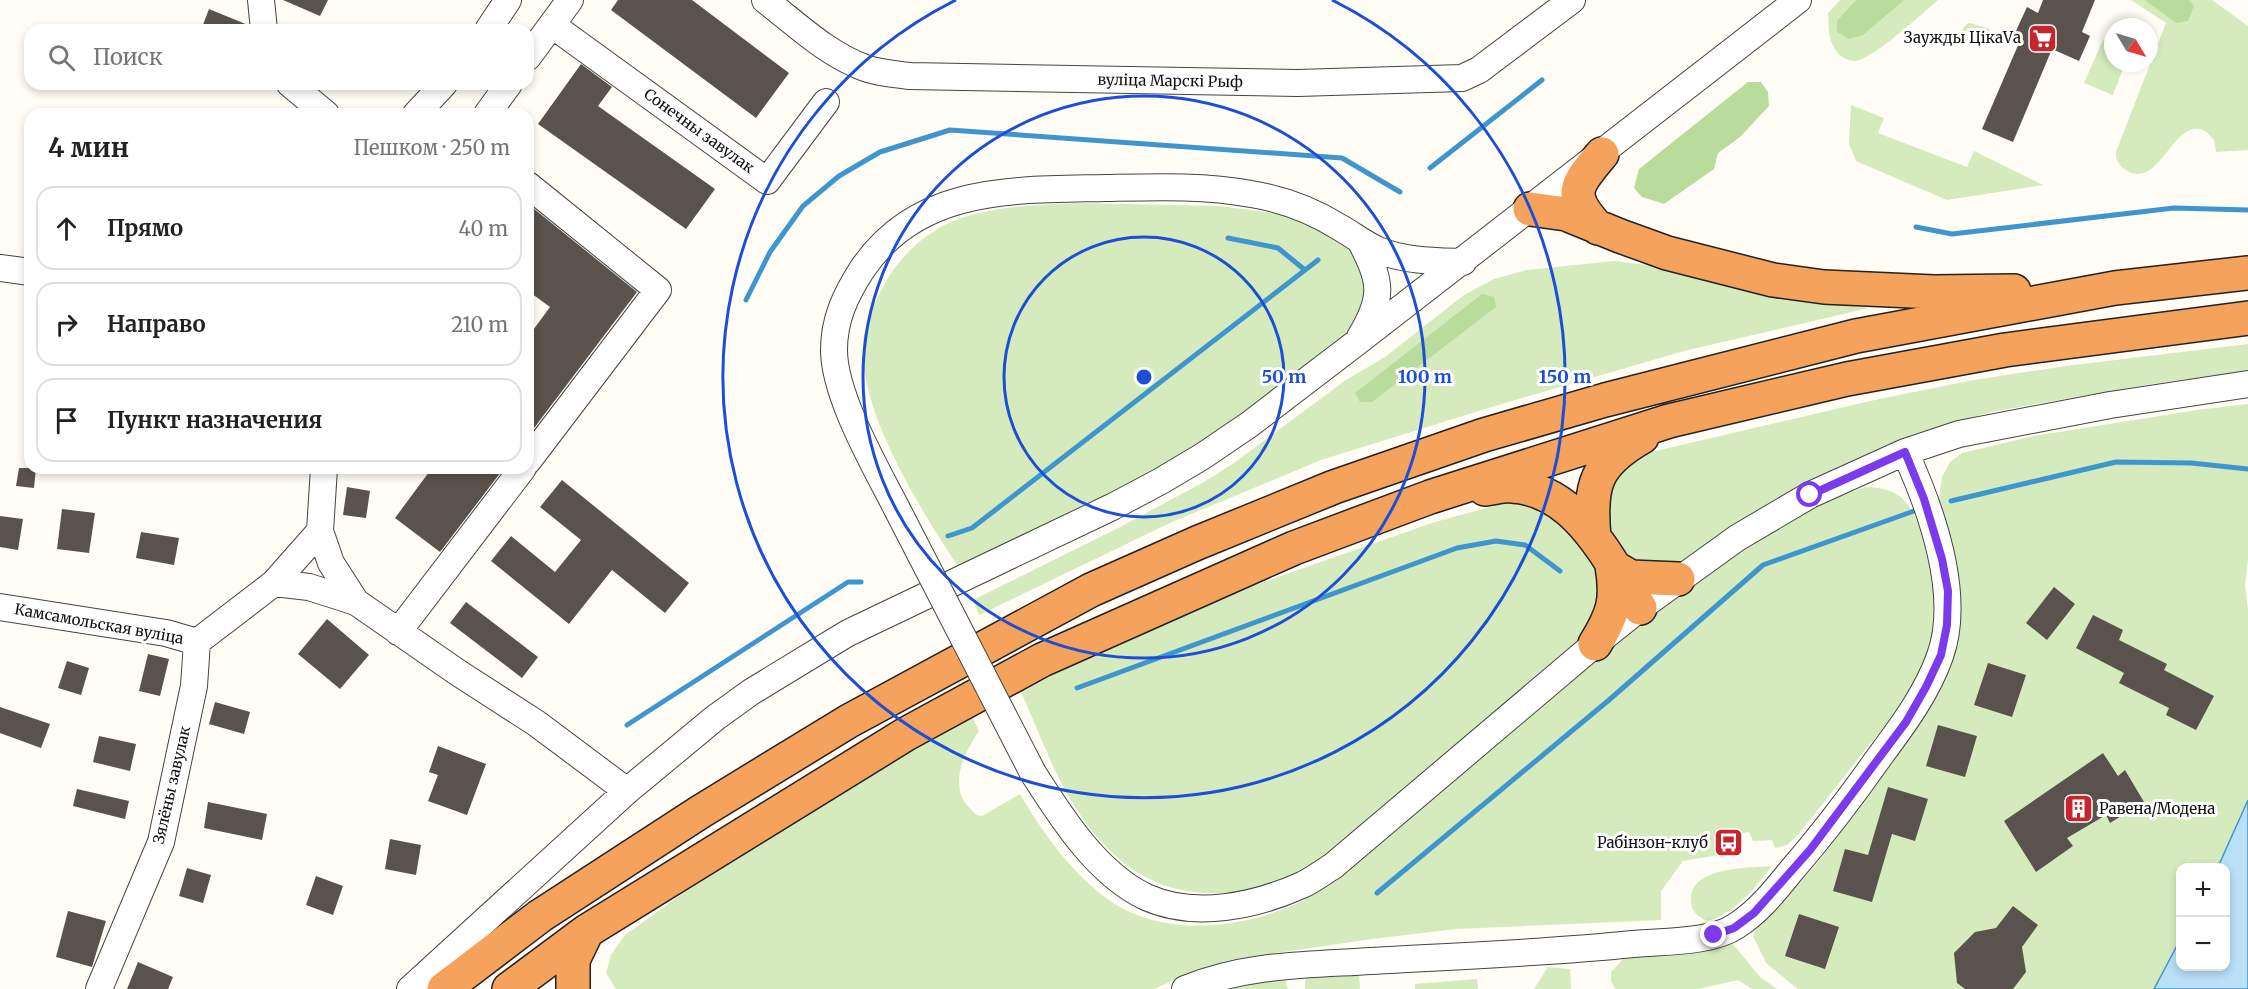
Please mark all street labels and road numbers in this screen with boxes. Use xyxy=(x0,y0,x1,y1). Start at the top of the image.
street label: вуліца Марскі Рыф xyxy=(1097,70,1243,91)
street label: Сонечны завулак xyxy=(640,84,759,177)
street label: Камсамольская вуліца xyxy=(13,599,185,648)
street label: Зялёны завулак xyxy=(149,724,194,846)

